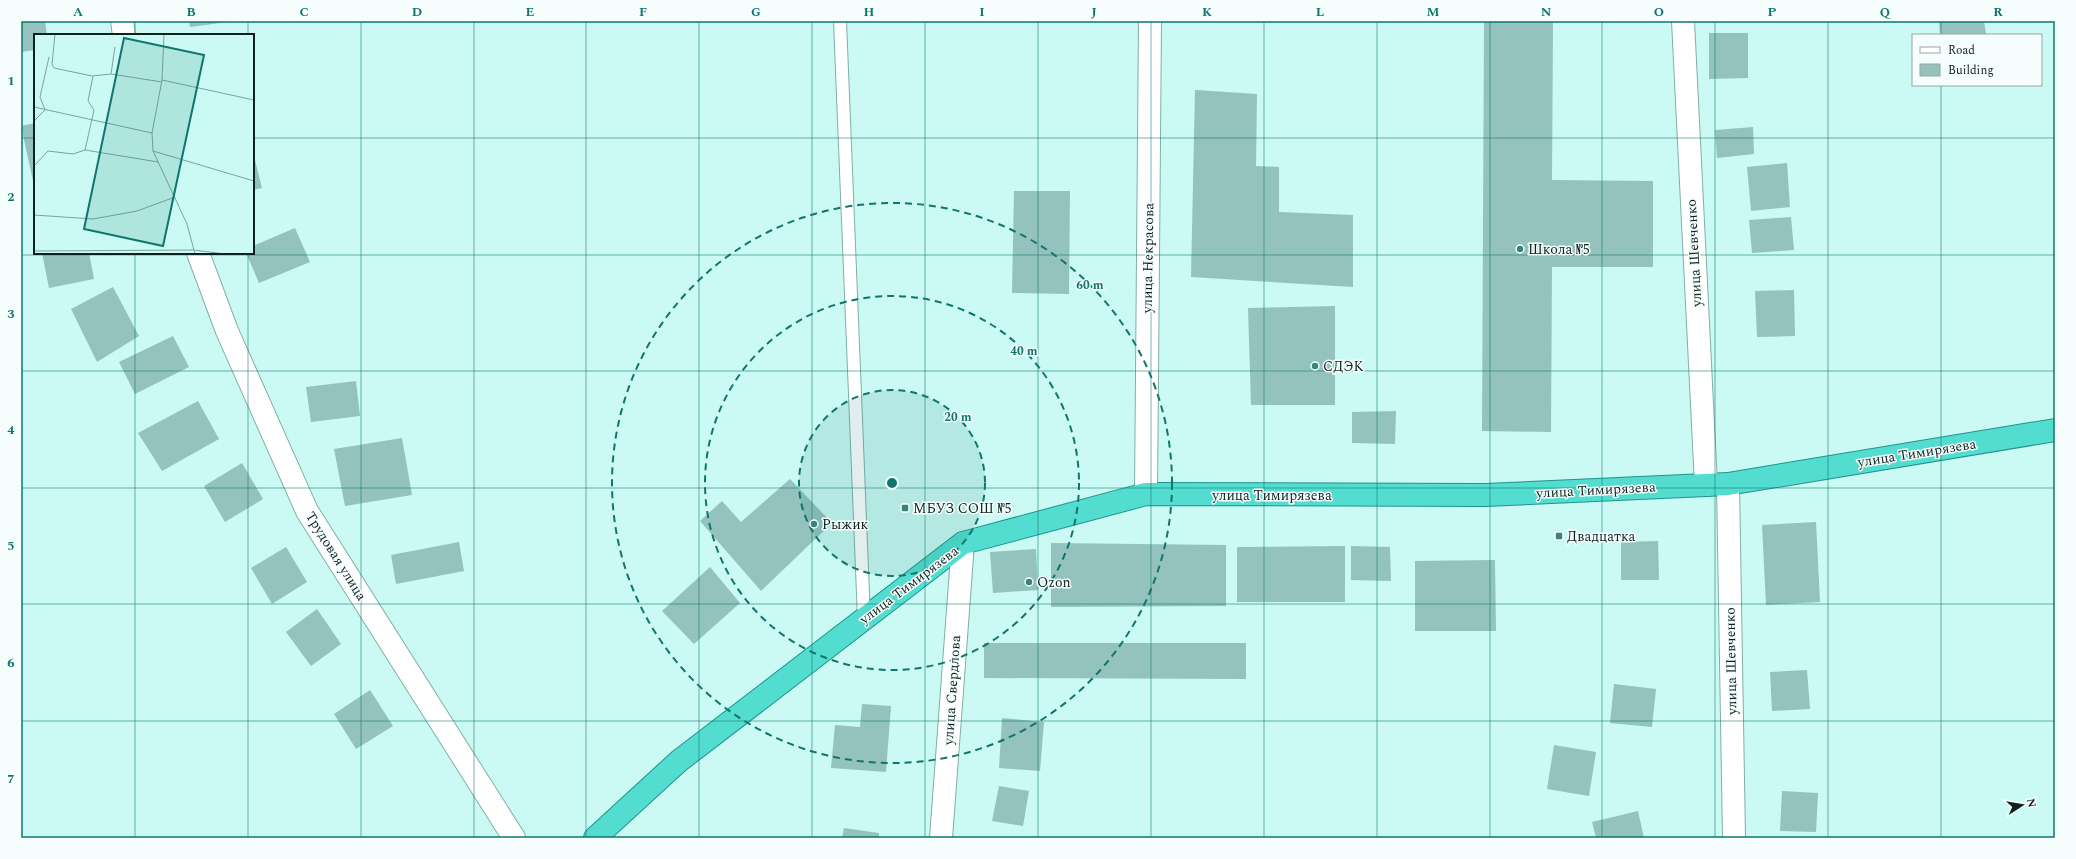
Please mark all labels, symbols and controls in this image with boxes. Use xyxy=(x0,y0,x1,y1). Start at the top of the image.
text: A xyxy=(73,2,83,22)
text: B xyxy=(186,2,196,22)
text: C xyxy=(299,2,309,22)
text: D xyxy=(412,2,422,22)
text: E xyxy=(526,2,535,22)
text: F xyxy=(639,2,647,22)
text: G xyxy=(751,2,761,22)
text: H xyxy=(864,2,875,22)
text: I xyxy=(979,2,985,22)
text: J xyxy=(1091,2,1097,22)
text: K xyxy=(1202,2,1212,22)
text: L xyxy=(1316,2,1324,22)
text: M xyxy=(1427,2,1440,22)
text: N xyxy=(1541,2,1552,22)
text: O xyxy=(1654,2,1664,22)
text: P xyxy=(1768,2,1777,22)
text: Q xyxy=(1880,2,1891,22)
text: R xyxy=(1993,2,2003,22)
inset map xyxy=(34,34,254,254)
legend xyxy=(1912,34,2042,86)
text: Road xyxy=(1948,41,1975,60)
text: Building xyxy=(1948,61,1994,80)
text: 1 xyxy=(7,71,15,91)
text: 2 xyxy=(7,187,15,207)
street label: улица Шевченко xyxy=(1681,199,1707,308)
street label: улица Некрасова xyxy=(1137,202,1159,314)
place label: Школа №5 xyxy=(1528,239,1590,260)
marker: Школа №5 xyxy=(1515,244,1525,254)
text: 60 m xyxy=(1076,276,1104,295)
text: 3 xyxy=(7,304,15,324)
text: 40 m xyxy=(1010,342,1038,361)
place label: СДЭК xyxy=(1323,356,1364,377)
marker: СДЭК xyxy=(1310,361,1320,371)
text: 20 m xyxy=(944,408,972,427)
text: 4 xyxy=(7,420,15,440)
street label: улица Тимирязева xyxy=(1855,433,1978,473)
centre of rings xyxy=(885,476,899,490)
street label: улица Тимирязева xyxy=(1535,476,1656,504)
street label: улица Тимирязева xyxy=(1211,485,1332,506)
place label: МБУЗ СОШ №5 xyxy=(913,498,1011,519)
marker: МБУЗ СОШ №5 xyxy=(900,503,910,513)
street label: Трудовая улица xyxy=(300,507,372,605)
place label: Рыжик xyxy=(822,514,869,535)
marker: Рыжик xyxy=(809,519,819,529)
place label: Двадцатка xyxy=(1567,526,1635,547)
marker: Двадцатка xyxy=(1554,531,1564,541)
text: 5 xyxy=(7,536,15,556)
street label: улица Тимирязева xyxy=(854,541,963,630)
place label: Ozon xyxy=(1037,572,1071,593)
marker: Ozon xyxy=(1024,577,1034,587)
street label: улица Шевченко xyxy=(1720,607,1742,716)
street label: улица Свердлова xyxy=(938,634,966,747)
text: 6 xyxy=(7,653,15,673)
text: 7 xyxy=(7,769,15,789)
north arrow xyxy=(2002,785,2042,825)
text: N xyxy=(2022,797,2041,809)

